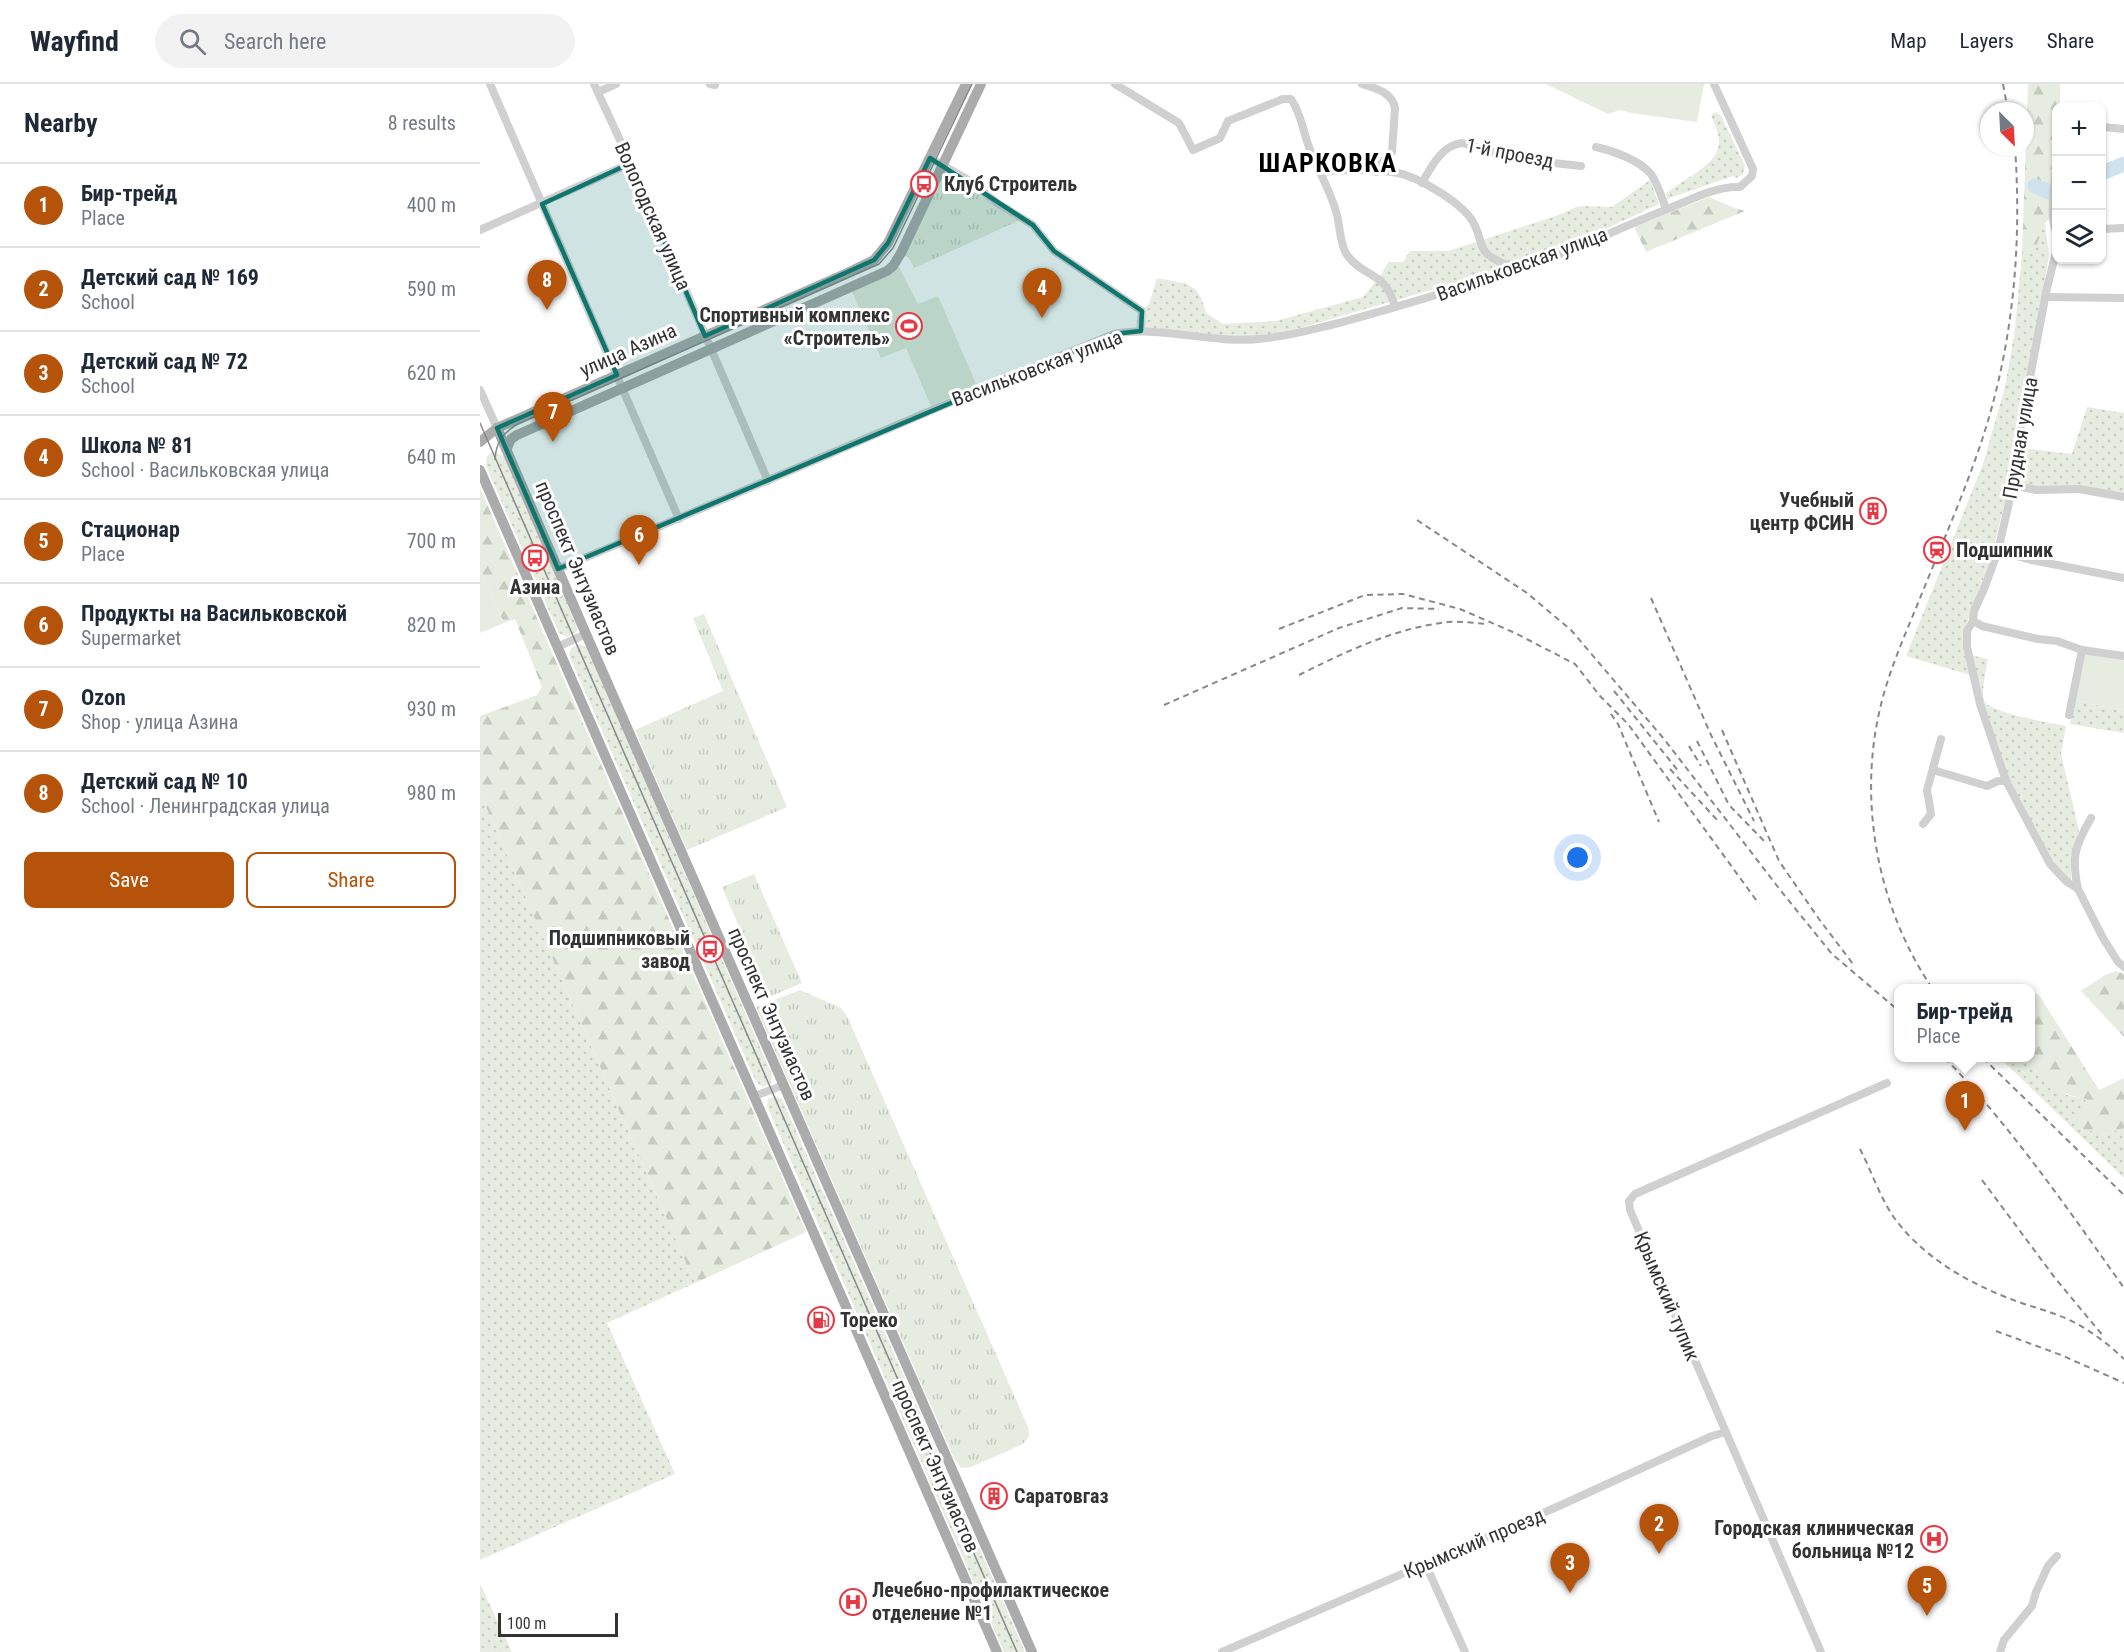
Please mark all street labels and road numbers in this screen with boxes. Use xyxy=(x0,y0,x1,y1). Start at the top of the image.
street label: 1-й проезд xyxy=(1464,133,1556,173)
street label: Вологодская улица xyxy=(610,138,696,294)
street label: Васильковская улица xyxy=(1433,222,1611,306)
street label: улица Азина xyxy=(576,318,680,382)
street label: Васильковская улица xyxy=(949,324,1125,412)
street label: Прудная улица xyxy=(1997,375,2043,501)
street label: проспект Энтузиастов xyxy=(530,477,626,659)
street label: проспект Энтузиастов xyxy=(723,924,821,1104)
street label: Крымский тупик xyxy=(1629,1228,1705,1365)
street label: проспект Энтузиастов xyxy=(887,1376,985,1556)
street label: Крымский проезд xyxy=(1400,1502,1548,1583)

